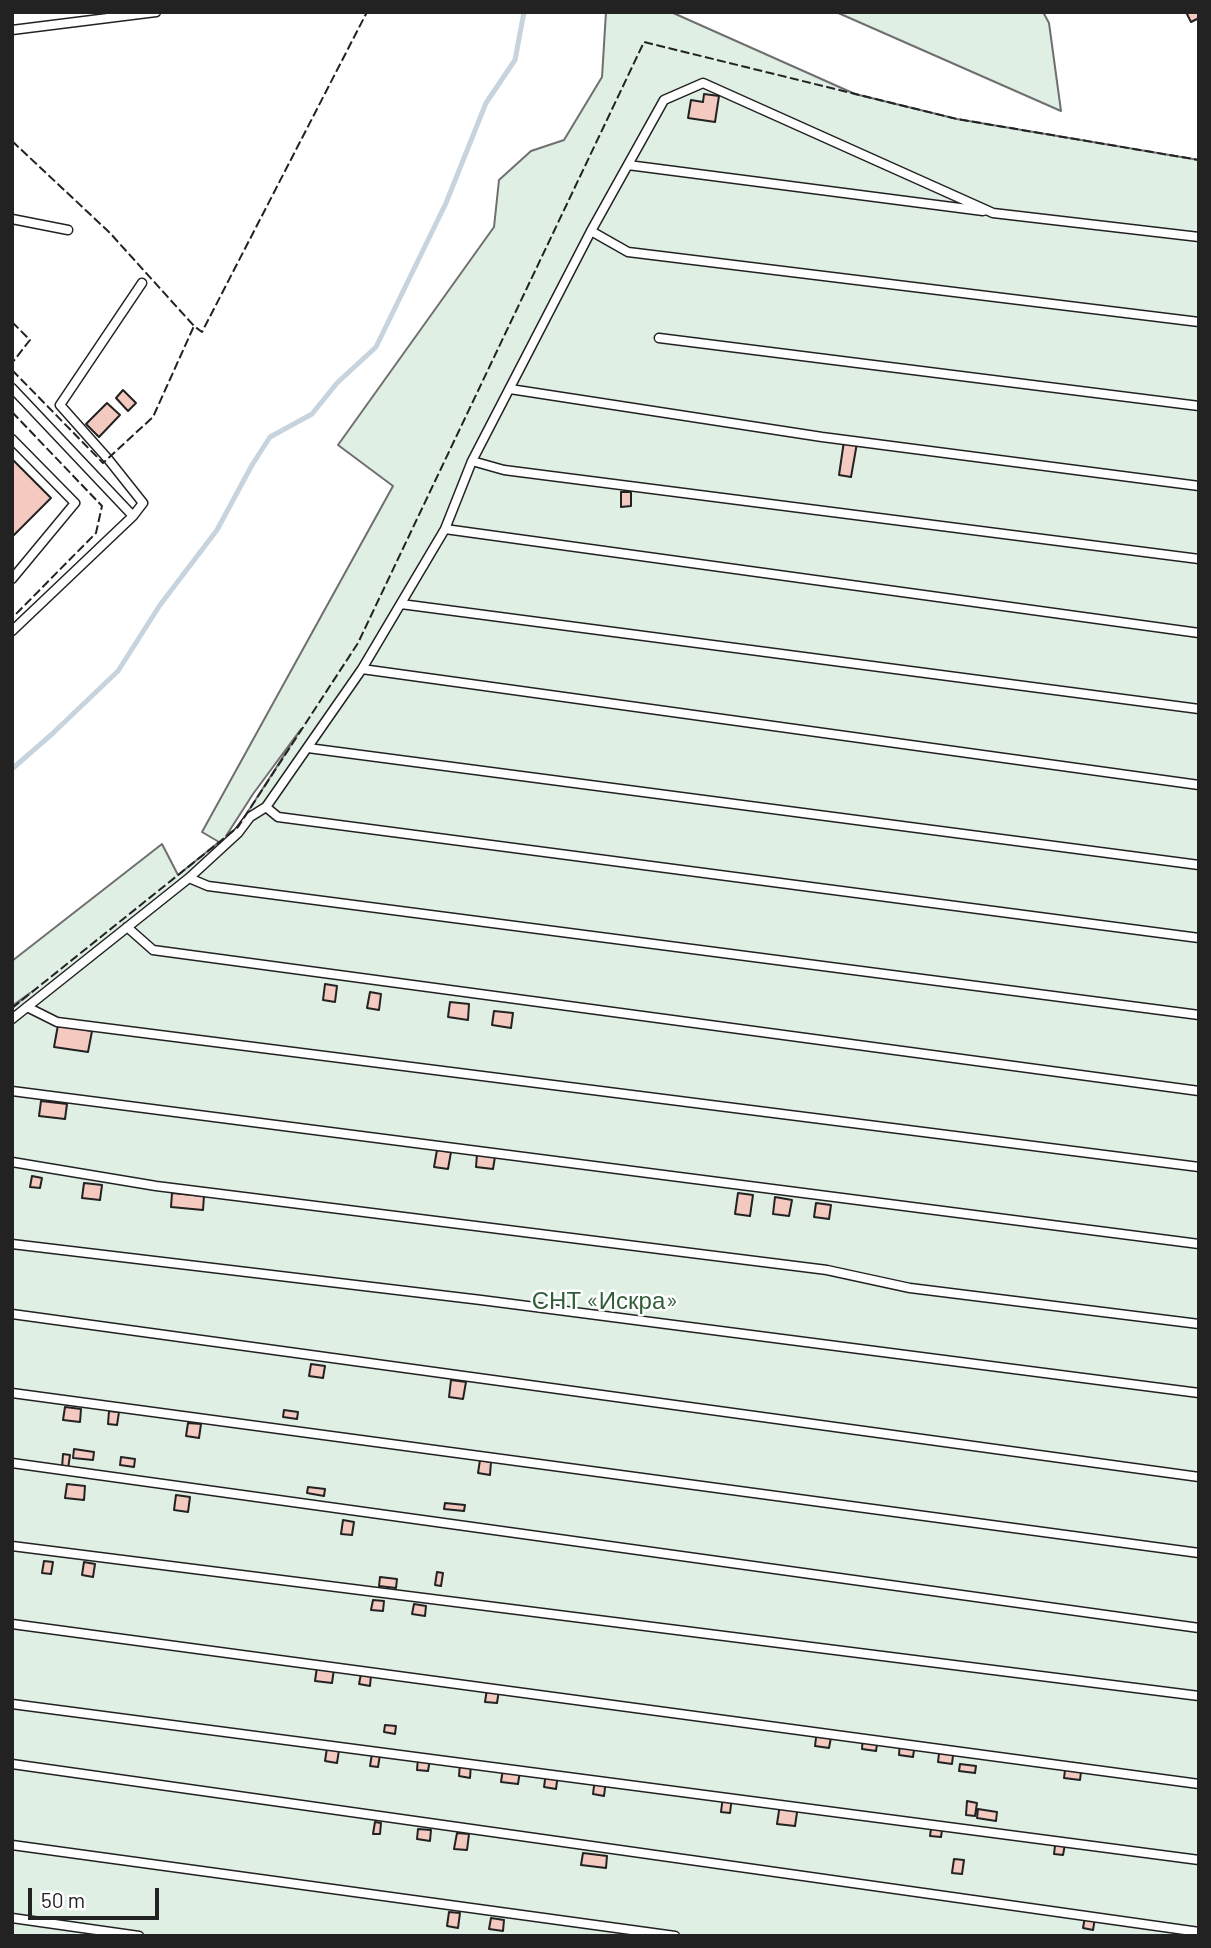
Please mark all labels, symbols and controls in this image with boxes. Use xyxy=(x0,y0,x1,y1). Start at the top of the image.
park label: СНТ «Искра» xyxy=(532,1287,678,1315)
scale bar xyxy=(32,1874,163,1918)
text: 50 m xyxy=(41,1887,85,1912)

